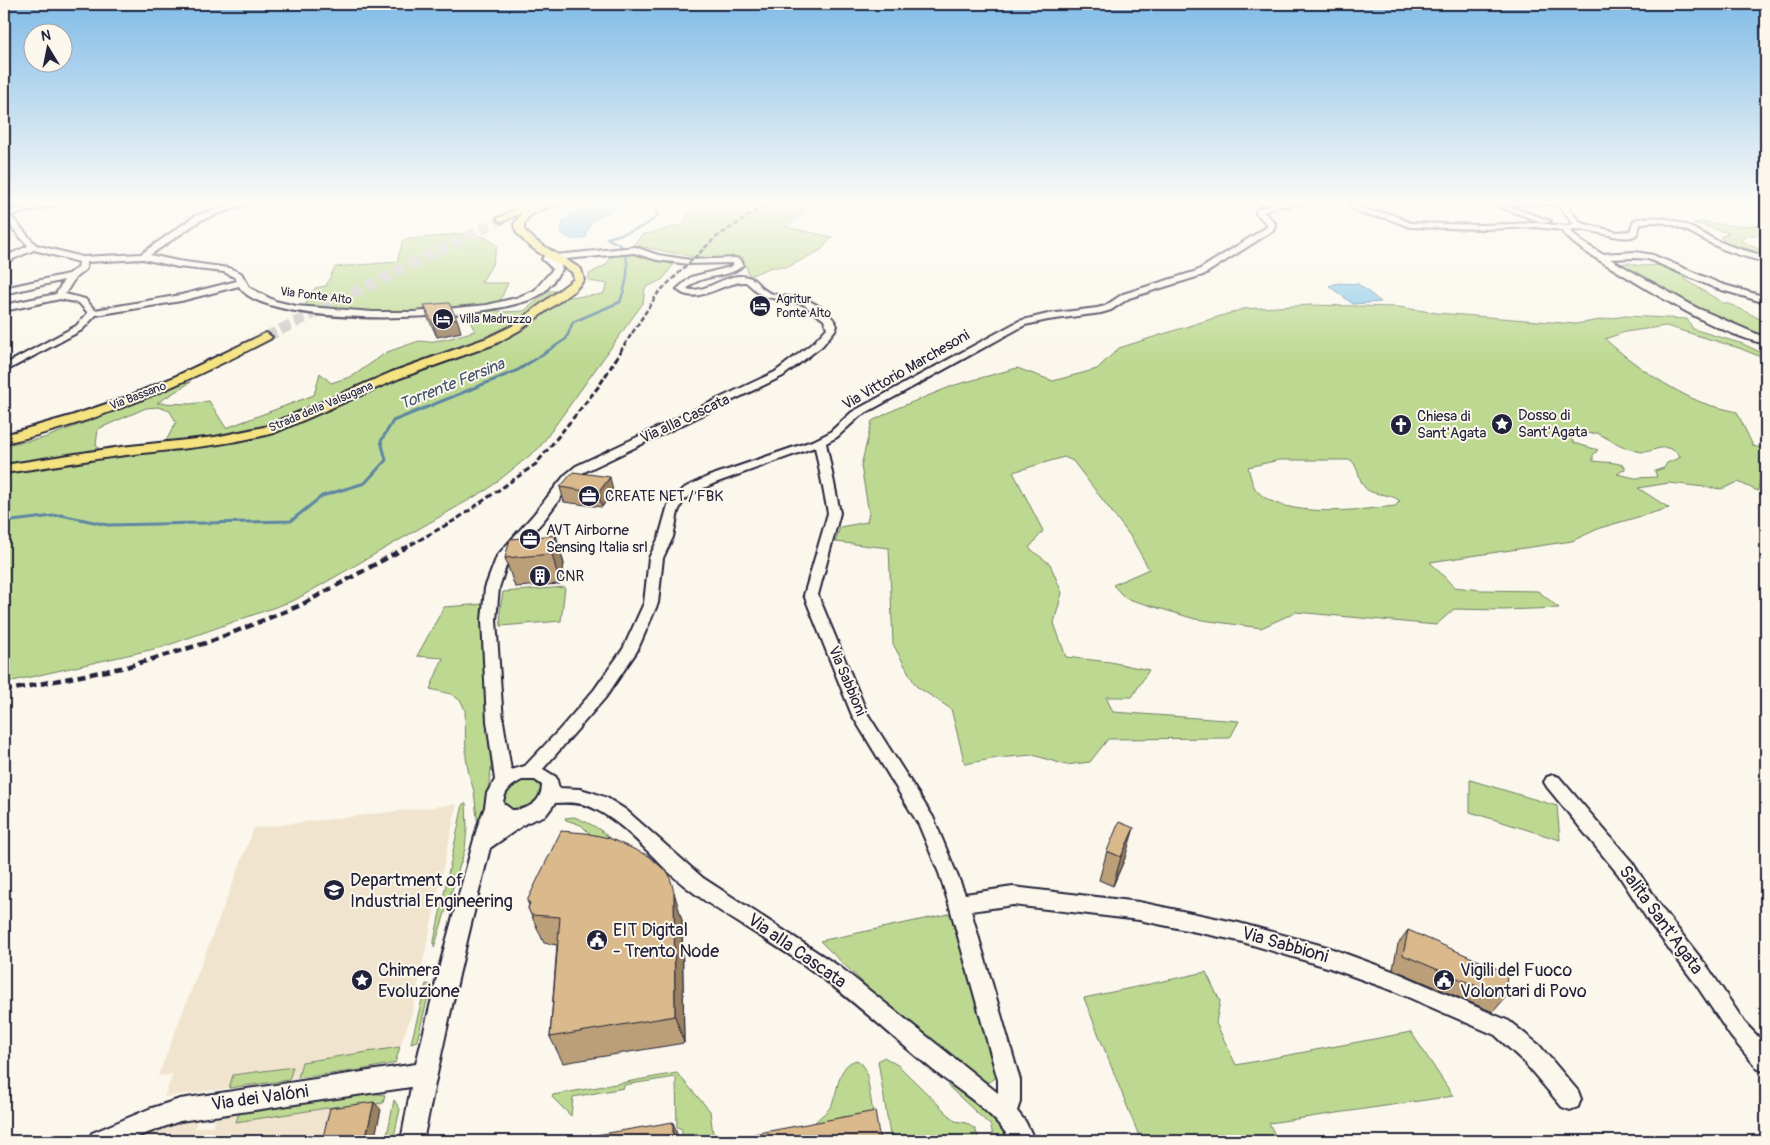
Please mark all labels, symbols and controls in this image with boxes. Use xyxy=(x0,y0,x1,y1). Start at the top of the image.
north arrow xyxy=(22,22,72,72)
text: N xyxy=(40,26,52,45)
street label: Via Ponte Alto xyxy=(279,284,353,308)
place label: Agritur Ponte Alto xyxy=(776,292,831,321)
hotel icon: Agritur Ponte Alto xyxy=(748,294,772,318)
hotel icon: Villa Madruzzo xyxy=(431,307,455,331)
place label: Villa Madruzzo xyxy=(459,312,532,327)
street label: Via Vittorio Marchesoni xyxy=(839,326,973,414)
water label: Torrente Fersina xyxy=(397,353,509,414)
street label: Via Bassano xyxy=(108,378,169,414)
street label: Strada della Valsugana xyxy=(267,378,376,436)
street label: Via alla Cascata xyxy=(637,390,733,448)
place label: Dosso di Sant'Agata xyxy=(1518,406,1587,442)
place label: Chiesa di Sant'Agata xyxy=(1417,407,1486,443)
place icon: Dosso di Sant'Agata xyxy=(1490,412,1514,436)
church icon: Chiesa di Sant'Agata xyxy=(1389,413,1413,437)
office icon: CREATE NET / FBK xyxy=(577,484,601,508)
place label: CREATE NET / FBK xyxy=(605,487,723,506)
place label: AVT Airborne Sensing Italia srl xyxy=(546,521,648,557)
office icon: AVT Airborne Sensing Italia srl xyxy=(518,527,542,551)
building icon: CNR xyxy=(528,564,552,588)
place label: CNR xyxy=(556,567,584,586)
street label: Via Sabbioni xyxy=(824,643,870,719)
street label: Salita Sant'Agata xyxy=(1614,861,1708,979)
place label: Department of Industrial Engineering xyxy=(350,869,513,913)
school or university icon: Department of Industrial Engineering xyxy=(322,878,346,902)
street label: Via alla Cascata xyxy=(743,908,851,994)
place label: EIT Digital - Trento Node xyxy=(613,919,719,963)
street label: Via Sabbioni xyxy=(1239,922,1331,968)
public building icon: EIT Digital - Trento Node xyxy=(585,928,609,952)
place label: Chimera Evoluzione xyxy=(378,959,460,1003)
place label: Vigili del Fuoco Volontari di Povo xyxy=(1460,959,1587,1003)
place icon: Chimera Evoluzione xyxy=(350,968,374,992)
public building icon: Vigili del Fuoco Volontari di Povo xyxy=(1432,968,1456,992)
street label: Via dei Valóni xyxy=(210,1080,310,1116)

